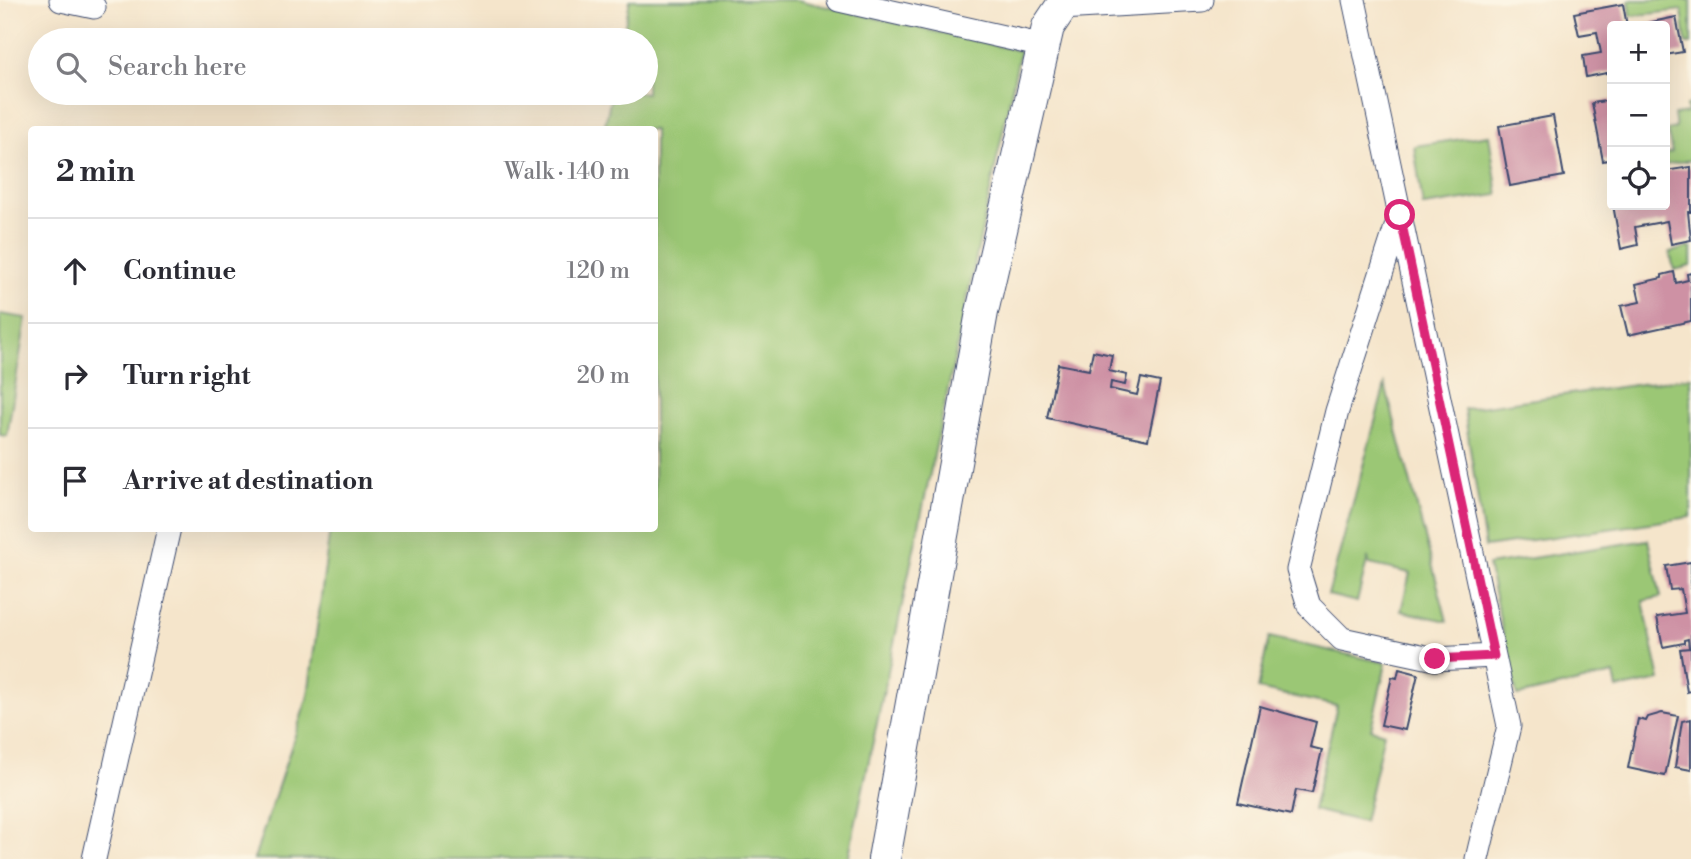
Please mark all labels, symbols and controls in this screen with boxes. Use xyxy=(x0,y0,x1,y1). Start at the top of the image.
map controls xyxy=(1607,21,1670,210)
button: + xyxy=(1607,21,1670,84)
search box xyxy=(28,28,658,105)
icon: search xyxy=(52,48,90,86)
text: Search here xyxy=(108,51,247,83)
button: − xyxy=(1607,84,1670,147)
button: locate xyxy=(1607,147,1670,210)
text: 2 min xyxy=(56,153,135,191)
text: Walk · 140 m xyxy=(504,158,630,186)
route start xyxy=(1384,199,1415,230)
icon: ahead xyxy=(56,252,94,290)
text: Continue xyxy=(123,255,236,287)
text: 120 m xyxy=(566,257,630,285)
icon: right xyxy=(56,357,94,395)
text: Turn right xyxy=(123,360,251,392)
text: 20 m xyxy=(577,362,630,390)
icon: arrive xyxy=(56,462,94,500)
text: Arrive at destination xyxy=(123,465,373,497)
route end xyxy=(1419,643,1450,674)

